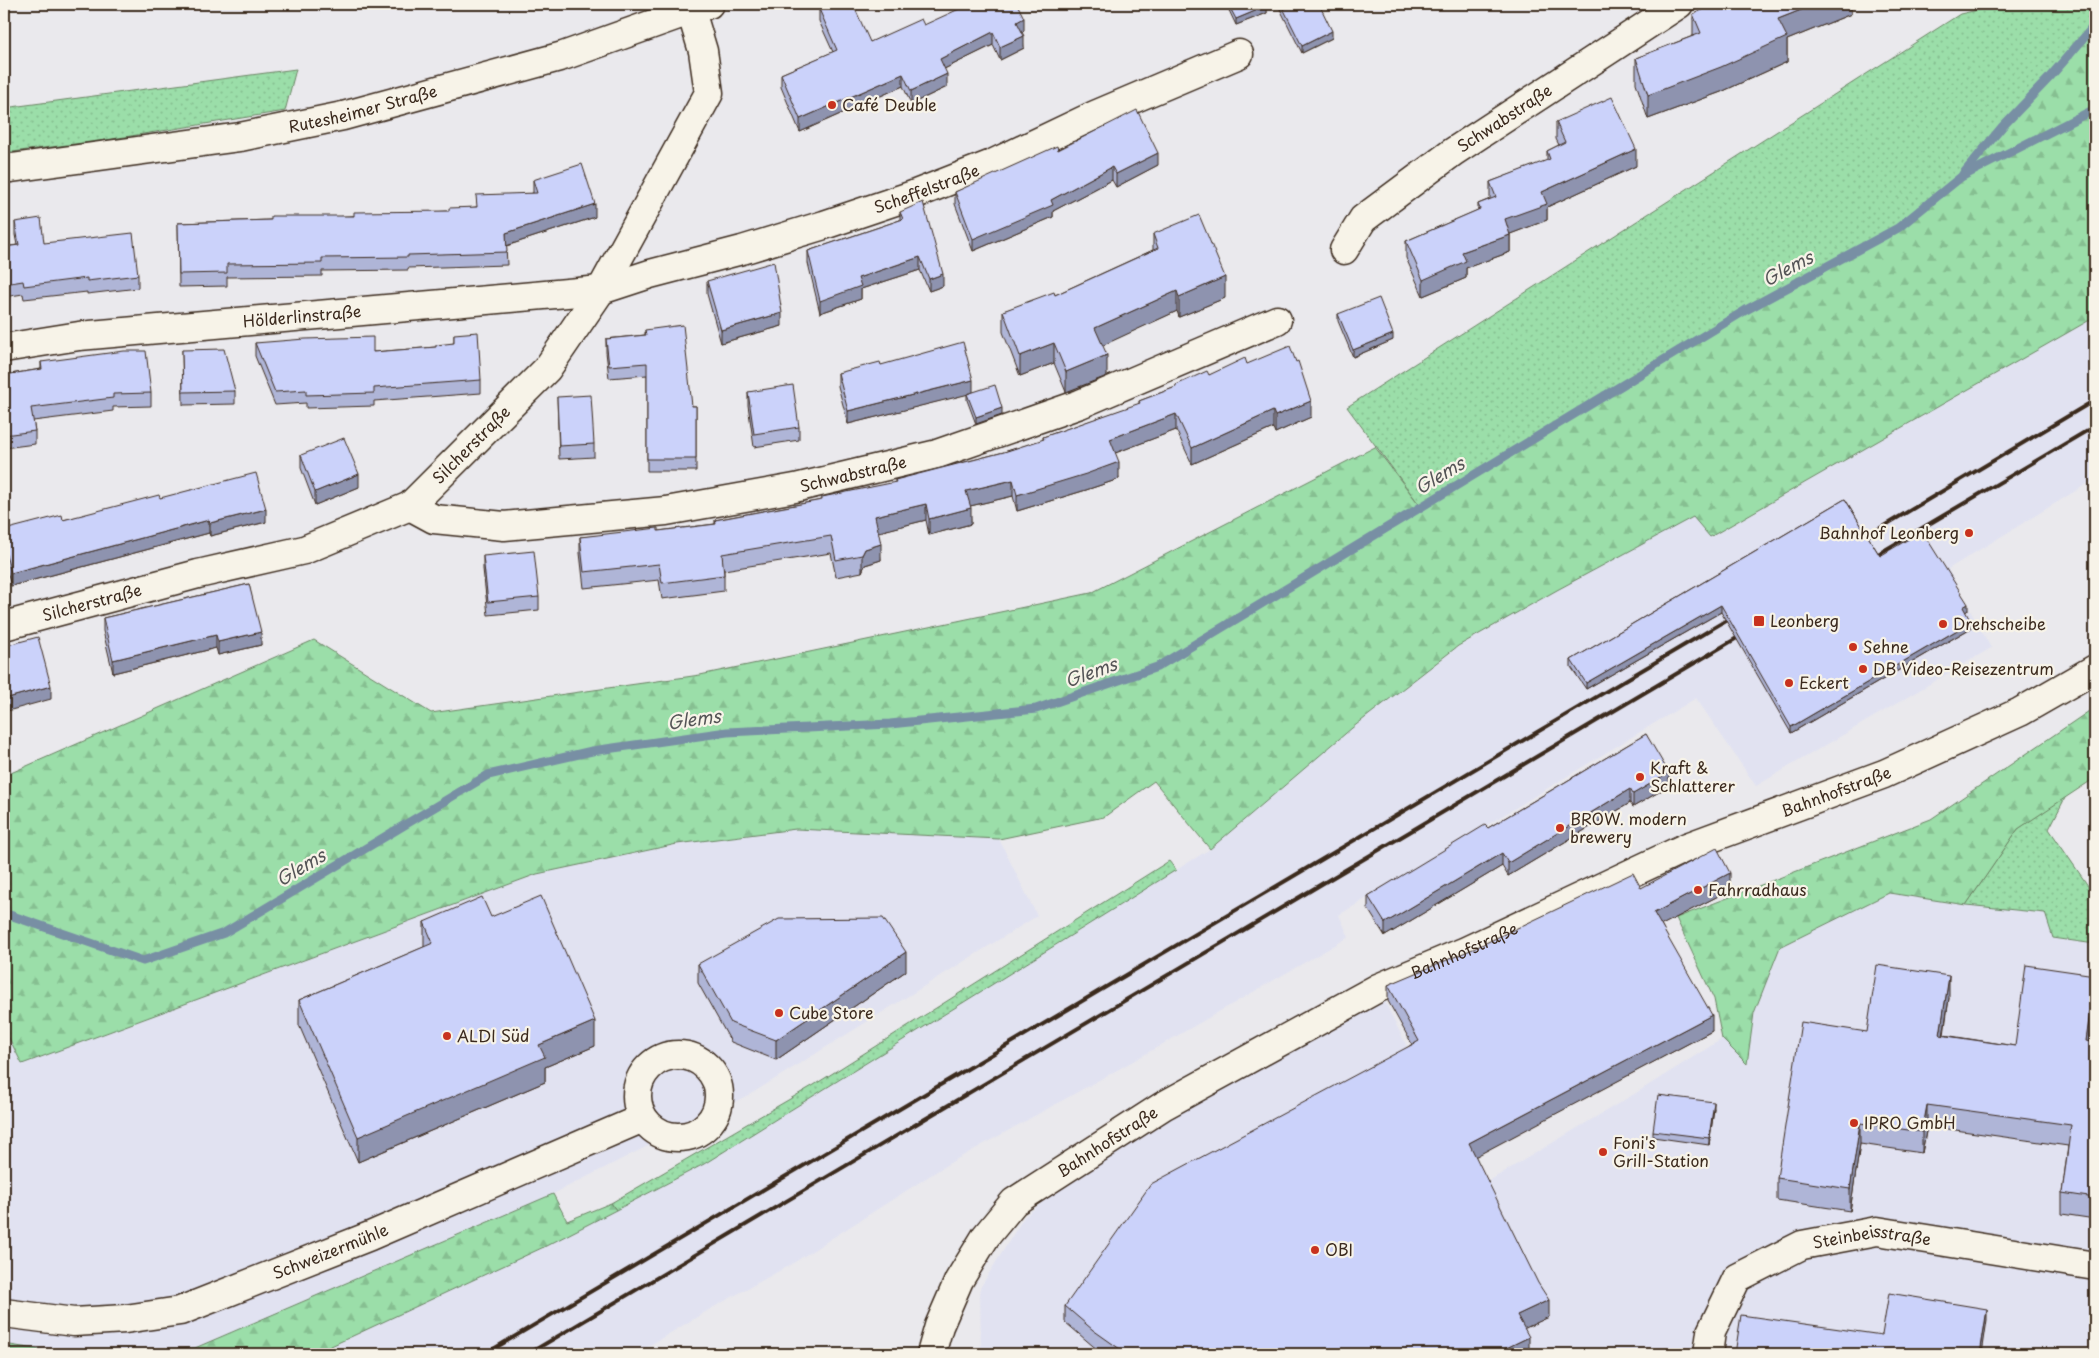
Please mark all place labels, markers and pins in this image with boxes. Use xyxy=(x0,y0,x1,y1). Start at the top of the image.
place label: Café Deuble xyxy=(842,92,937,116)
marker: Café Deuble xyxy=(826,99,838,111)
place label: Bahnhof Leonberg xyxy=(1819,520,1959,544)
marker: Bahnhof Leonberg xyxy=(1963,527,1975,539)
place label: Leonberg xyxy=(1770,608,1839,632)
place label: Drehscheibe xyxy=(1953,611,2046,635)
marker: Leonberg xyxy=(1752,614,1766,628)
marker: Drehscheibe xyxy=(1937,618,1949,630)
place label: Sehne xyxy=(1863,634,1909,658)
marker: Sehne xyxy=(1847,641,1859,653)
place label: DB Video-Reisezentrum xyxy=(1873,656,2054,680)
marker: DB Video-Reisezentrum xyxy=(1857,663,1869,675)
place label: Eckert xyxy=(1799,670,1849,694)
marker: Eckert xyxy=(1783,677,1795,689)
place label: Kraft & Schlatterer xyxy=(1650,755,1736,797)
marker: Kraft & Schlatterer xyxy=(1634,771,1646,783)
place label: BROW. modern brewery xyxy=(1570,806,1687,848)
marker: BROW. modern brewery xyxy=(1554,822,1566,834)
place label: Fahrradhaus xyxy=(1708,877,1807,901)
marker: Fahrradhaus xyxy=(1692,884,1704,896)
place label: Cube Store xyxy=(789,1000,873,1024)
marker: Cube Store xyxy=(773,1007,785,1019)
place label: ALDI Süd xyxy=(457,1023,529,1047)
marker: ALDI Süd xyxy=(441,1030,453,1042)
place label: IPRO GmbH xyxy=(1864,1110,1956,1134)
marker: IPRO GmbH xyxy=(1848,1117,1860,1129)
place label: Foni's Grill-Station xyxy=(1613,1130,1709,1172)
marker: Foni's Grill-Station xyxy=(1597,1146,1609,1158)
place label: OBI xyxy=(1325,1237,1353,1261)
marker: OBI xyxy=(1309,1244,1321,1256)

